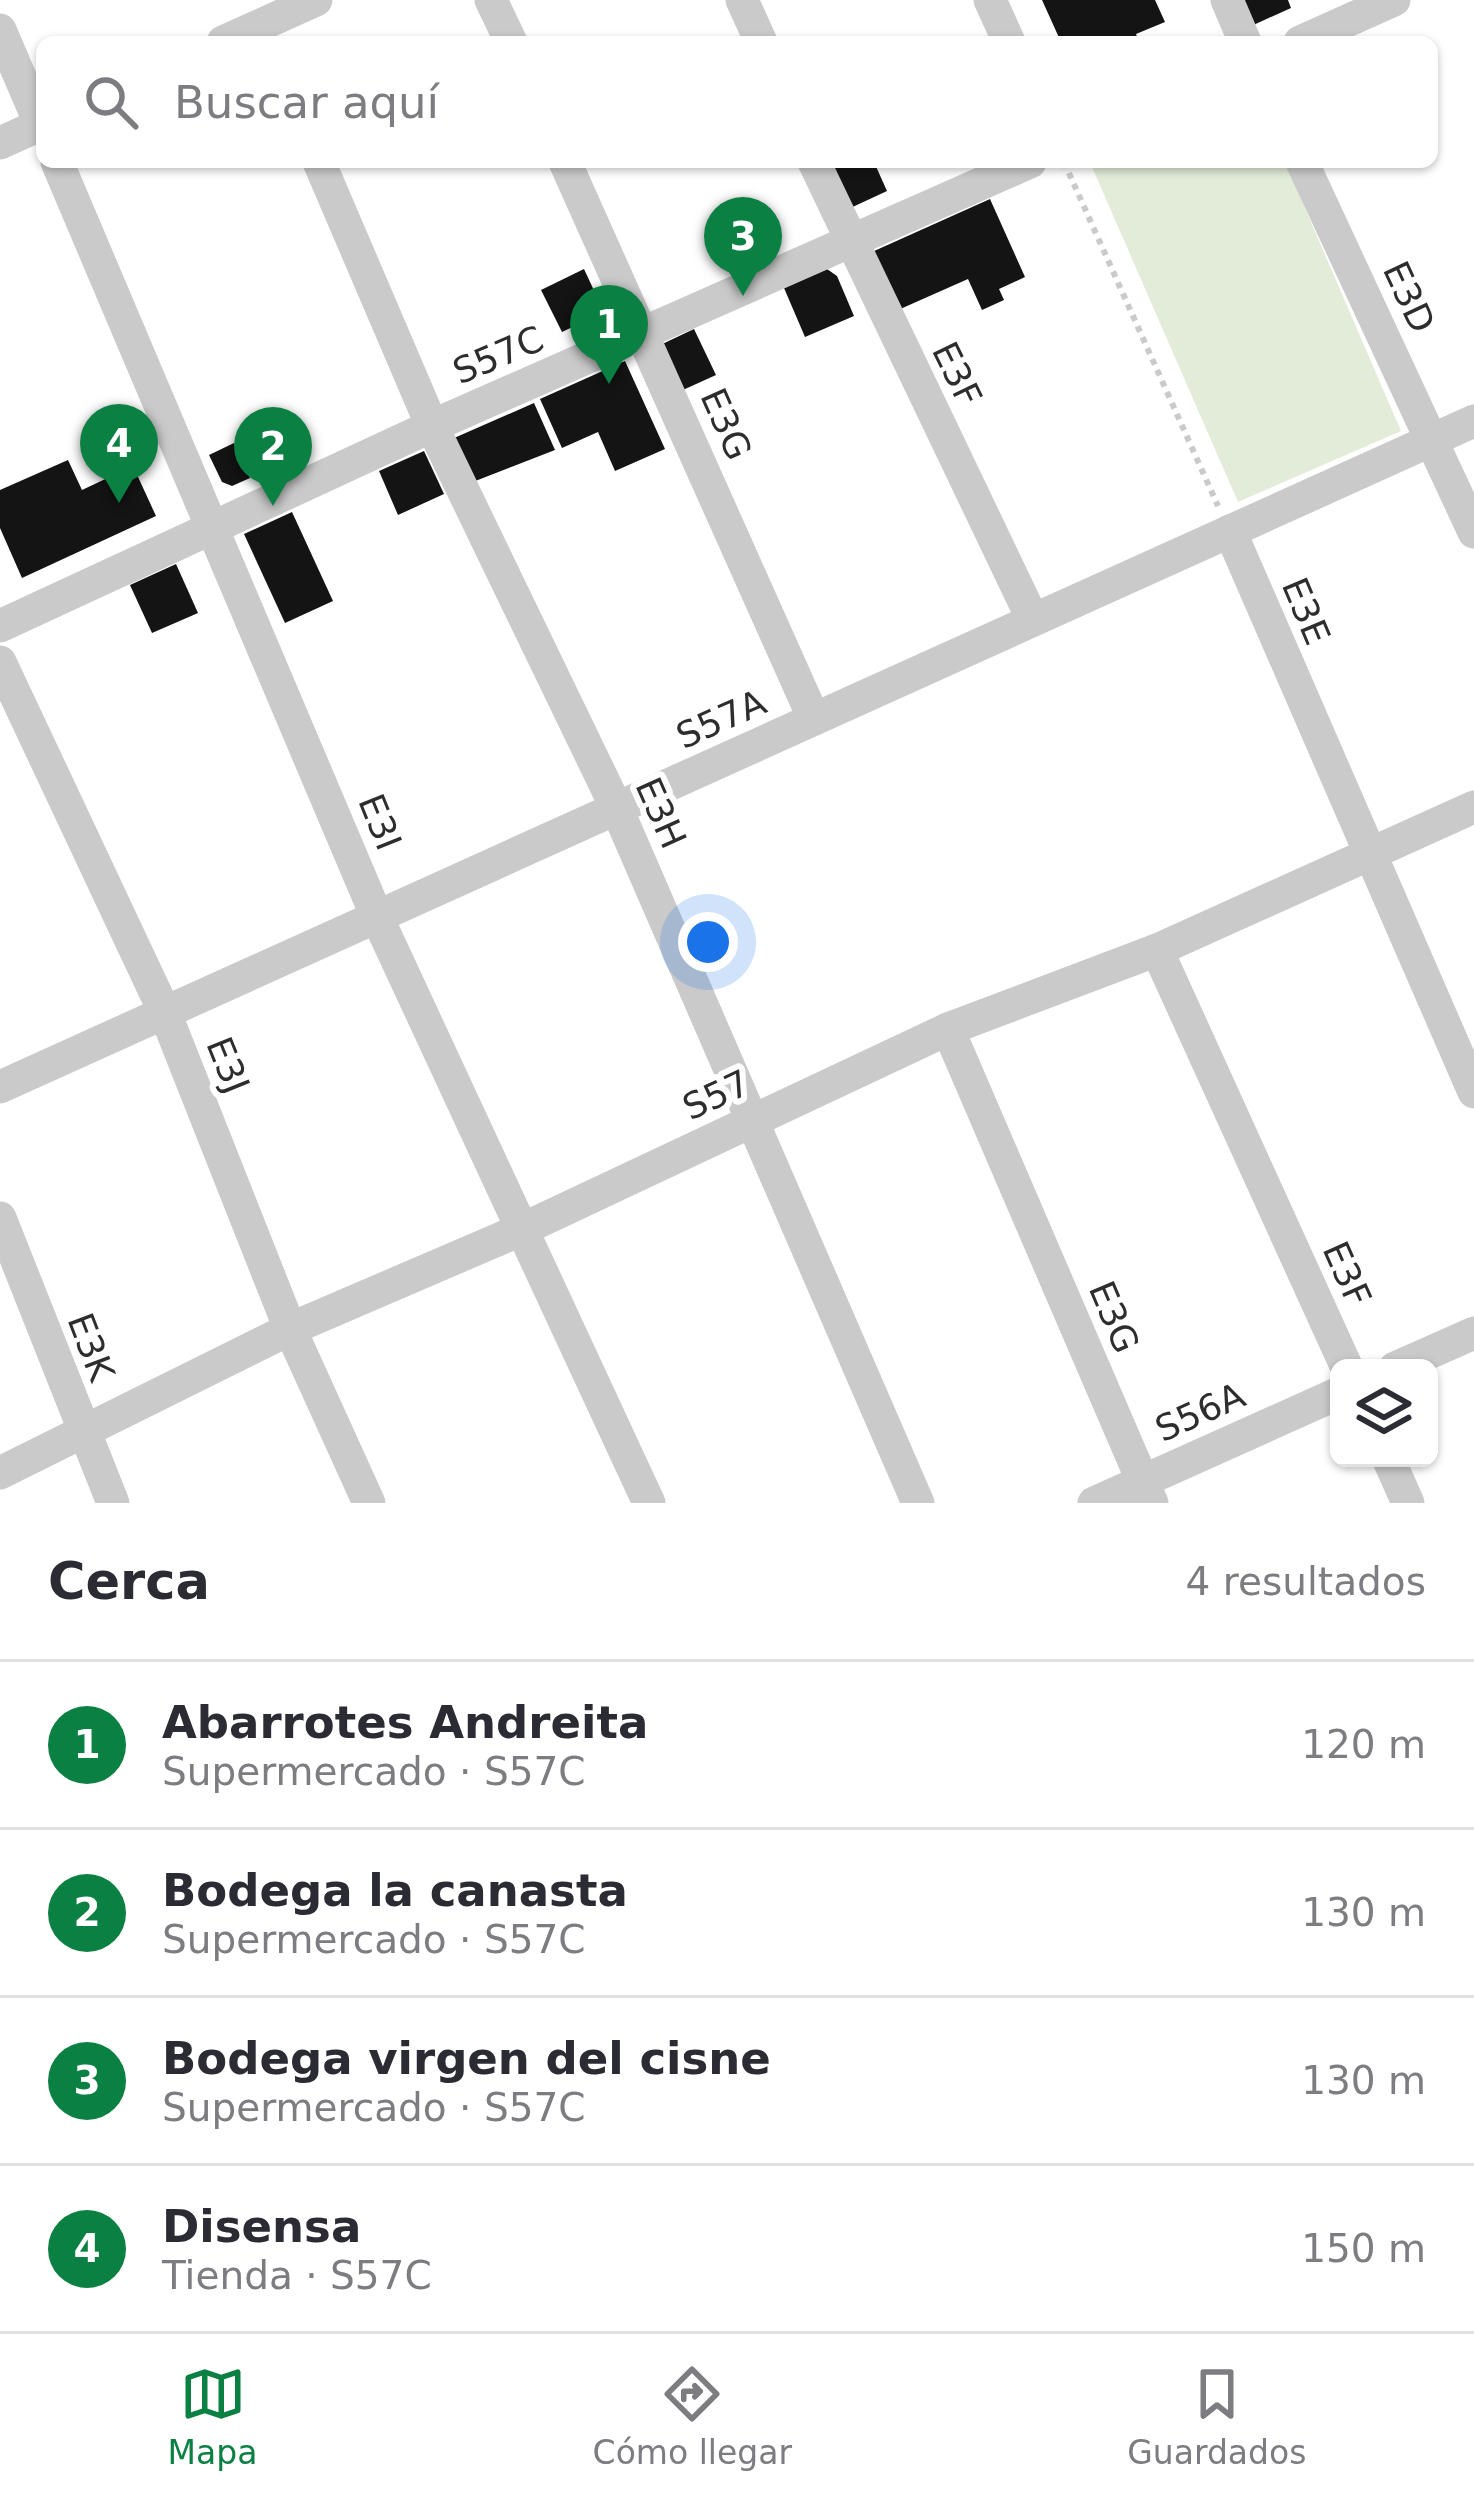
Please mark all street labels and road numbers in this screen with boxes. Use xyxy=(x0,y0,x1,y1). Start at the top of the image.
street label: E3D xyxy=(1375,255,1443,339)
street label: S57C xyxy=(447,318,549,392)
street label: E3F xyxy=(924,335,990,413)
street label: E3G xyxy=(692,382,760,466)
street label: E3E xyxy=(1274,572,1338,650)
street label: S57A xyxy=(670,681,772,757)
street label: E3H xyxy=(627,771,695,855)
street label: E3I xyxy=(350,788,410,856)
street label: E3J xyxy=(198,1031,258,1099)
street label: S57 xyxy=(676,1062,756,1128)
street label: E3F xyxy=(1315,1235,1379,1313)
street label: E3G xyxy=(1081,1275,1147,1359)
street label: E3K xyxy=(59,1307,123,1388)
street label: S56A xyxy=(1149,1374,1251,1450)

